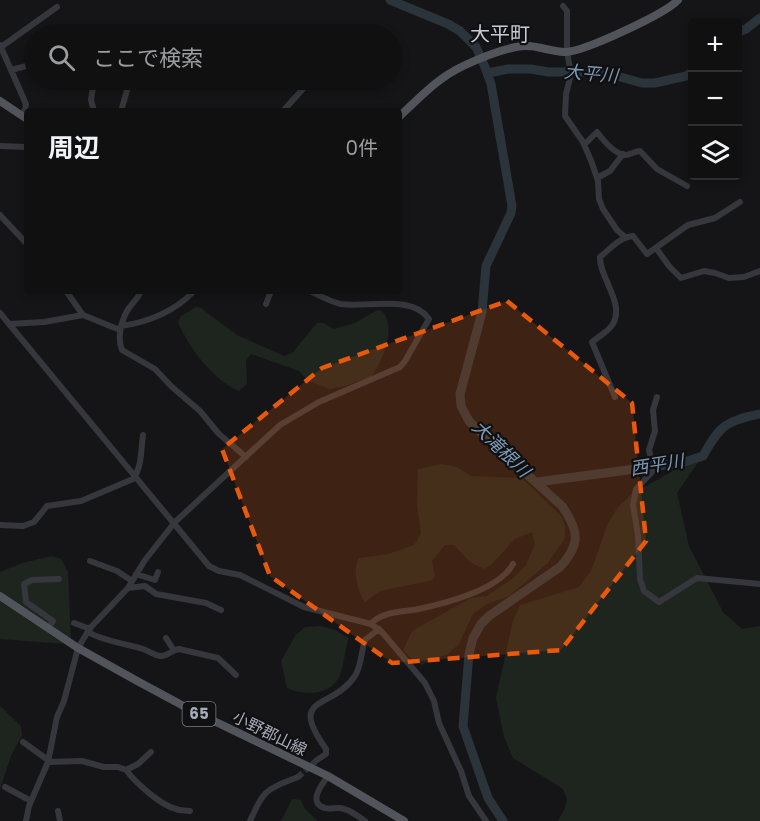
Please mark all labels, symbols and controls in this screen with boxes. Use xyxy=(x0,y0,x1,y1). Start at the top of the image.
map controls xyxy=(688,18,742,180)
button: + xyxy=(688,18,742,72)
district label: 大平町 xyxy=(470,20,530,48)
search box xyxy=(24,24,402,90)
icon: search xyxy=(45,41,78,74)
text: ここで検索 xyxy=(93,43,203,74)
water label: 大平川 xyxy=(563,59,621,88)
button: − xyxy=(688,72,742,126)
button: layers xyxy=(688,126,742,180)
text: 周辺 xyxy=(48,130,100,166)
text: 0件 xyxy=(345,134,378,162)
water label: 大滝根川 xyxy=(467,415,537,484)
water label: 西平川 xyxy=(628,448,688,481)
road number: 65 xyxy=(182,702,216,726)
street label: 小野郡山線 xyxy=(229,706,311,761)

